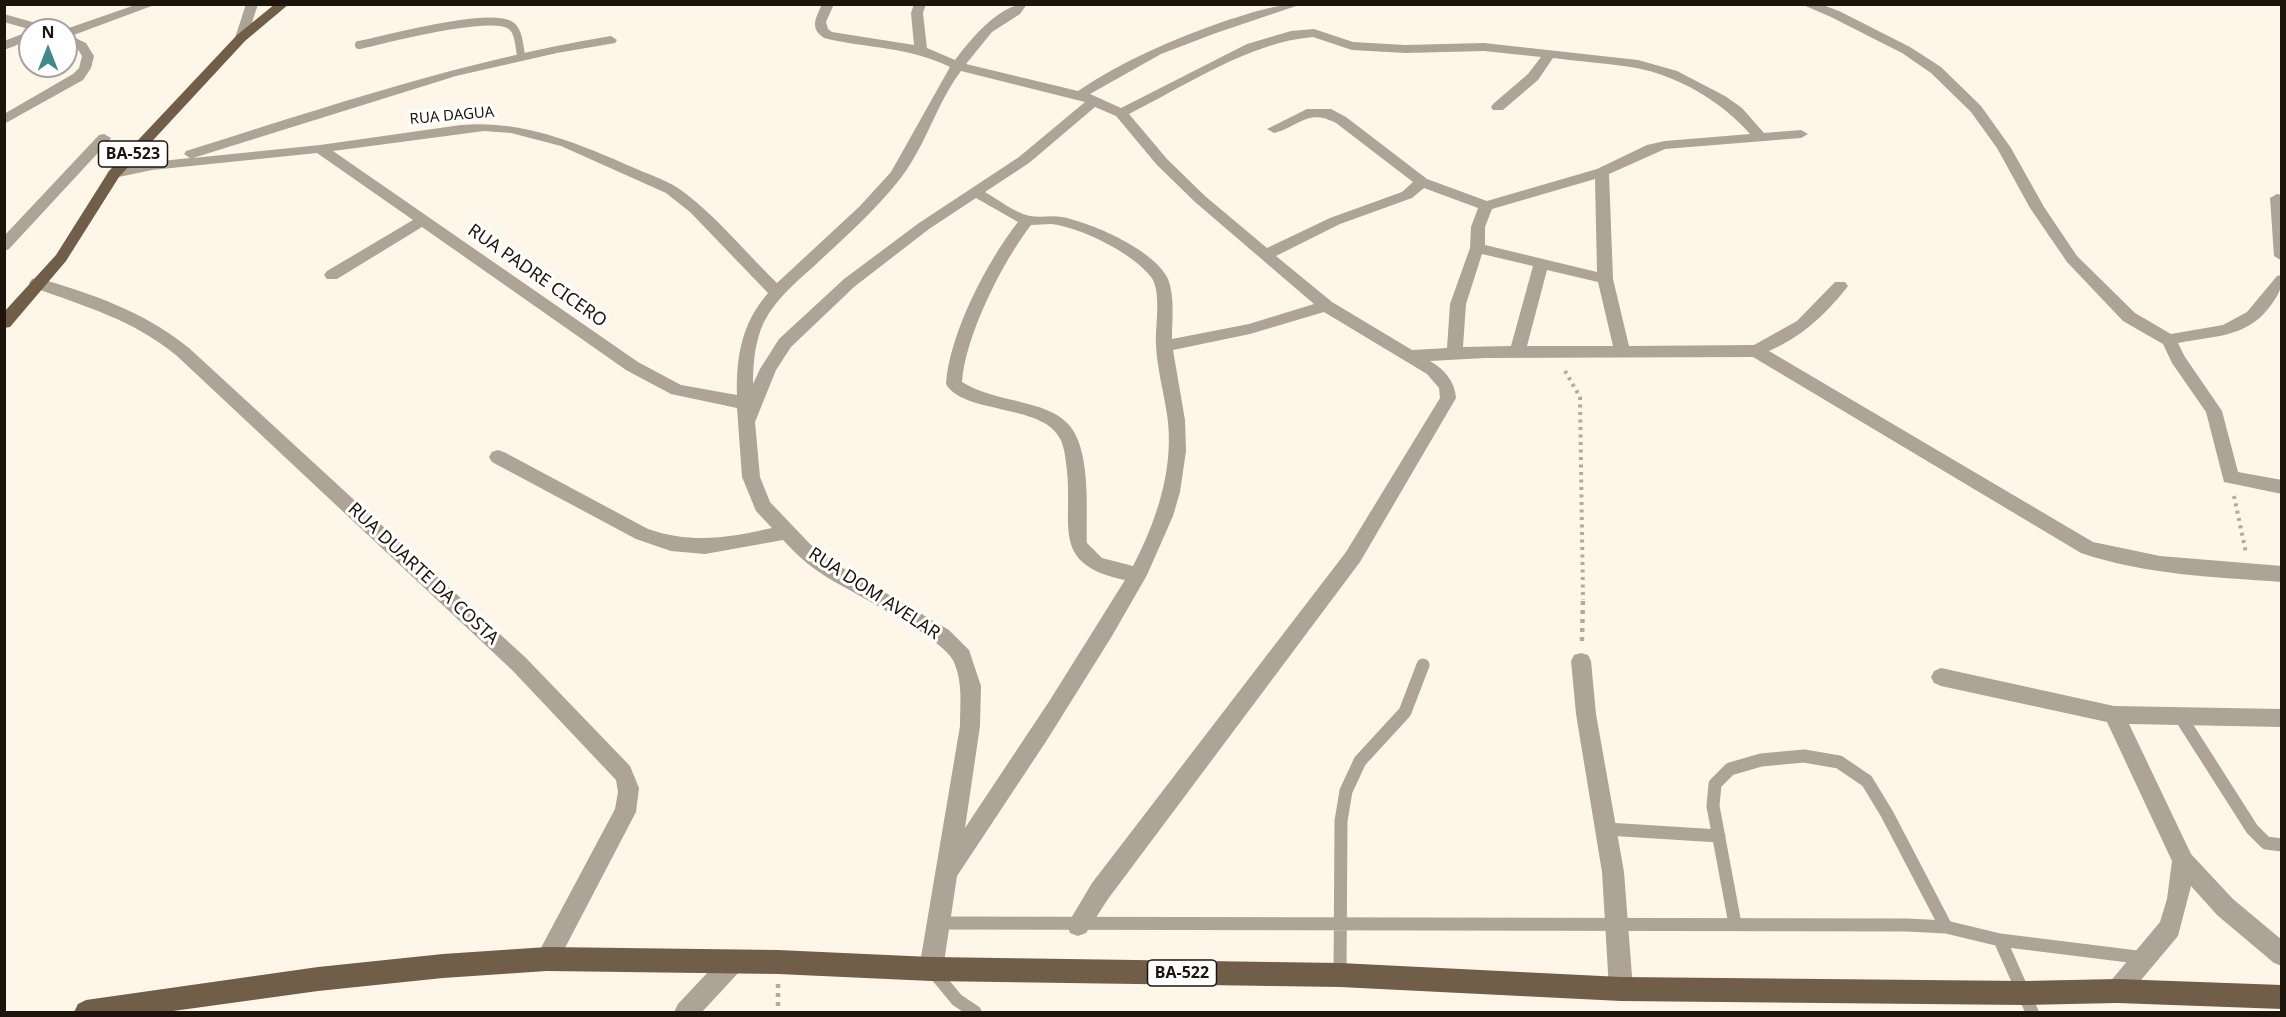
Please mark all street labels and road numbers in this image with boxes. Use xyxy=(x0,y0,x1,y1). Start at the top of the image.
street label: RUA DAGUA xyxy=(409,103,495,129)
road number: BA-523 xyxy=(98,141,168,167)
street label: RUA PADRE CICERO xyxy=(463,220,611,332)
street label: RUA DUARTE DA COSTA xyxy=(343,499,503,649)
street label: RUA DOM AVELAR xyxy=(804,543,944,645)
road number: BA-522 xyxy=(1148,960,1216,986)

